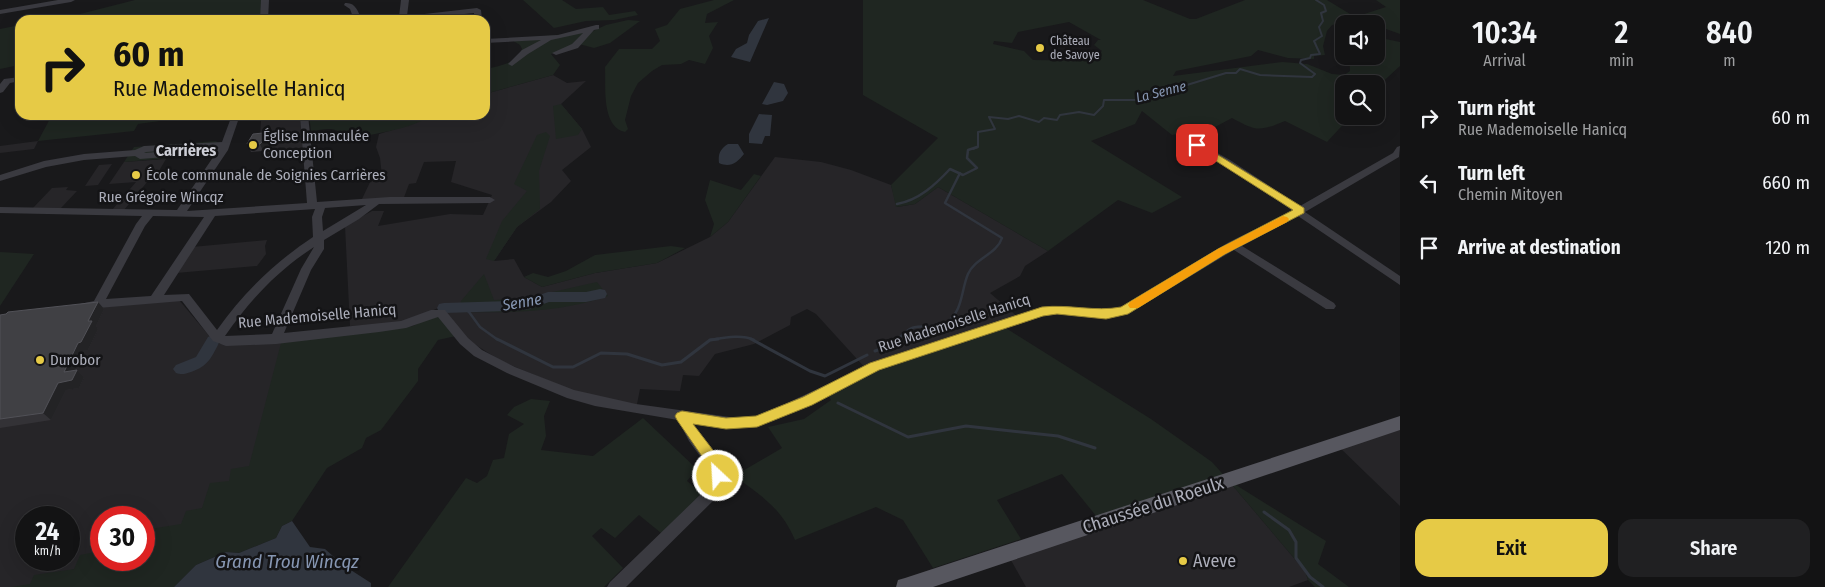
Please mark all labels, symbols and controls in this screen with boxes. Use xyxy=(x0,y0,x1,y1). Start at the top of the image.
map controls xyxy=(1335,15,1385,125)
button: sound xyxy=(1335,15,1385,65)
text: 10:34 xyxy=(1472,15,1537,51)
text: 2 xyxy=(1615,15,1628,51)
text: 840 xyxy=(1706,15,1753,51)
text: 60 m xyxy=(113,33,184,75)
place label: Château de Savoye xyxy=(1050,34,1100,62)
icon: right xyxy=(30,35,95,100)
marker: Château de Savoye xyxy=(1034,42,1046,54)
text: Arrival xyxy=(1483,51,1526,70)
text: min xyxy=(1609,51,1634,70)
text: m xyxy=(1723,51,1736,70)
text: Rue Mademoiselle Hanicq xyxy=(113,75,346,102)
button: search xyxy=(1335,75,1385,125)
water label: La Senne xyxy=(1134,77,1188,106)
text: Turn right xyxy=(1458,97,1535,120)
icon: right xyxy=(1415,104,1443,132)
text: 60 m xyxy=(1772,106,1810,129)
text: Rue Mademoiselle Hanicq xyxy=(1458,120,1627,139)
pin xyxy=(1176,124,1218,166)
place label: Église Immaculée Conception xyxy=(263,127,369,162)
icon: arrive xyxy=(1183,131,1211,159)
marker: Église Immaculée Conception xyxy=(247,139,259,151)
district label: Carrières xyxy=(156,141,216,160)
text: Turn left xyxy=(1458,162,1525,185)
place label: École communale de Soignies Carrières xyxy=(146,166,386,184)
marker: École communale de Soignies Carrières xyxy=(130,169,142,181)
icon: left xyxy=(1415,169,1443,197)
text: 660 m xyxy=(1762,171,1810,194)
text: Chemin Mitoyen xyxy=(1458,185,1563,204)
street label: Rue Grégoire Wincqz xyxy=(98,188,224,206)
icon: arrive xyxy=(1415,234,1443,262)
text: Arrive at destination xyxy=(1458,236,1621,259)
text: 120 m xyxy=(1765,236,1810,259)
water label: Senne xyxy=(500,289,544,315)
street label: Rue Mademoiselle Hanicq xyxy=(876,290,1032,356)
street label: Rue Mademoiselle Hanicq xyxy=(237,300,397,332)
place label: Durobor xyxy=(50,351,101,369)
marker: Durobor xyxy=(34,354,46,366)
position arrow xyxy=(691,449,743,501)
street label: Chaussée du Roeulx xyxy=(1080,472,1226,538)
speed limit sign: 30 xyxy=(90,506,155,571)
text: 24 xyxy=(36,517,59,547)
button: Exit xyxy=(1415,519,1608,577)
button: Share xyxy=(1618,519,1810,577)
text: km/h xyxy=(34,544,61,558)
water label: Grand Trou Wincqz xyxy=(215,550,359,573)
place label: Aveve xyxy=(1193,550,1236,572)
marker: Aveve xyxy=(1177,555,1189,567)

